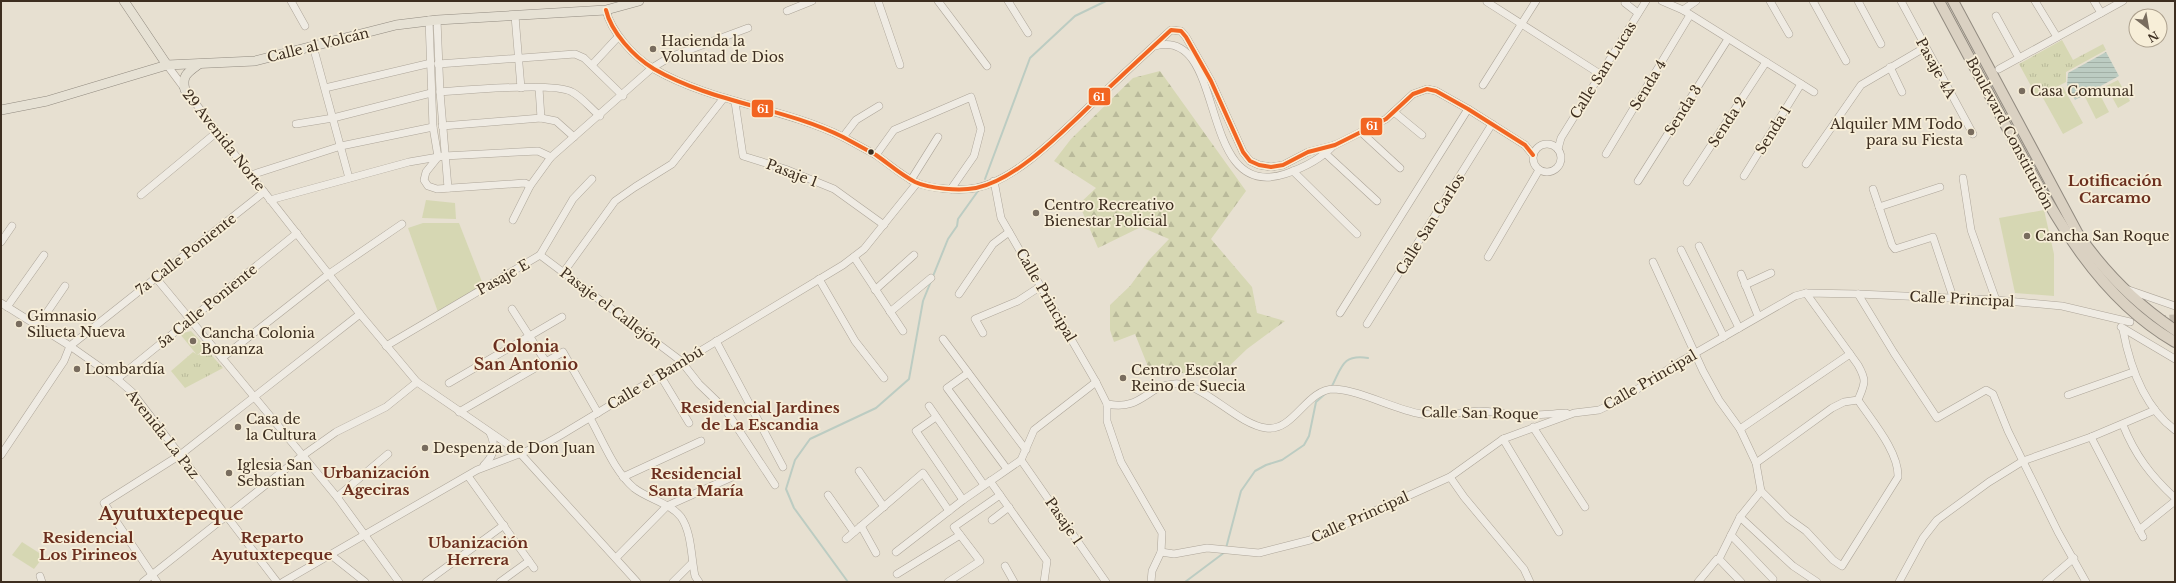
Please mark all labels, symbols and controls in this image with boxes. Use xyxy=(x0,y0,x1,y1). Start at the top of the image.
north arrow xyxy=(2128,8,2168,48)
street label: Calle San Lucas xyxy=(1566,18,1640,122)
street label: Calle al Volcán xyxy=(265,24,371,66)
text: N xyxy=(2145,28,2161,46)
place label: Hacienda la Voluntad de Dios xyxy=(660,32,784,66)
street label: Pasaje 4A xyxy=(1912,35,1960,102)
marker: Hacienda la Voluntad de Dios xyxy=(648,44,658,54)
street label: Boulevard Constitución xyxy=(1962,54,2058,213)
street label: Senda 4 xyxy=(1626,56,1670,114)
street label: Senda 3 xyxy=(1660,81,1706,139)
place label: Casa Comunal xyxy=(2030,82,2134,100)
street label: 29 Avenida Norte xyxy=(179,86,269,194)
marker: Casa Comunal xyxy=(2017,86,2027,96)
line badge: 61 xyxy=(1088,87,1111,106)
text: 61 xyxy=(1093,90,1105,104)
street label: Senda 2 xyxy=(1704,93,1750,151)
line badge: 61 xyxy=(751,99,774,118)
text: 61 xyxy=(757,102,769,116)
street label: Senda 1 xyxy=(1751,102,1795,158)
place label: Alquiler MM Todo para su Fiesta xyxy=(1829,115,1963,149)
line badge: 61 xyxy=(1360,117,1383,136)
text: 61 xyxy=(1366,119,1378,133)
marker: Alquiler MM Todo para su Fiesta xyxy=(1966,127,1976,137)
unlabelled marker xyxy=(866,147,876,157)
street label: Pasaje 1 xyxy=(764,155,820,191)
street label: Calle San Carlos xyxy=(1392,170,1468,278)
district label: Lotificación Carcamo xyxy=(2068,171,2162,207)
place label: Centro Recreativo Bienestar Policial xyxy=(1044,196,1174,230)
marker: Centro Recreativo Bienestar Policial xyxy=(1031,208,1041,218)
street label: 7a Calle Poniente xyxy=(132,209,240,299)
place label: Cancha San Roque xyxy=(2035,227,2169,245)
marker: Cancha San Roque xyxy=(2022,231,2032,241)
street label: Calle Principal xyxy=(1012,245,1080,345)
street label: Pasaje E xyxy=(473,255,533,299)
street label: 5a Calle Poniente xyxy=(153,260,261,352)
street label: Pasaje el Callejón xyxy=(556,264,666,353)
street label: Calle Principal xyxy=(1909,287,2015,311)
place label: Gimnasio Silueta Nueva xyxy=(27,307,126,341)
marker: Gimnasio Silueta Nueva xyxy=(14,319,24,329)
place label: Cancha Colonia Bonanza xyxy=(201,324,315,358)
marker: Cancha Colonia Bonanza xyxy=(188,336,198,346)
district label: Colonia San Antonio xyxy=(474,336,578,374)
street label: Calle el Bambú xyxy=(604,342,707,414)
street label: Calle Principal xyxy=(1600,346,1700,414)
place label: Lombardía xyxy=(85,360,165,378)
place label: Centro Escolar Reino de Suecia xyxy=(1131,361,1246,395)
marker: Lombardía xyxy=(72,364,82,374)
marker: Centro Escolar Reino de Suecia xyxy=(1118,373,1128,383)
street label: Avenida La Paz xyxy=(122,385,204,482)
district label: Residencial Jardines de La Escandia xyxy=(680,398,840,434)
street label: Calle San Roque xyxy=(1421,403,1539,423)
place label: Casa de la Cultura xyxy=(246,410,317,444)
marker: Casa de la Cultura xyxy=(233,422,243,432)
place label: Despenza de Don Juan xyxy=(433,439,595,457)
marker: Despenza de Don Juan xyxy=(420,443,430,453)
place label: Iglesia San Sebastian xyxy=(237,456,313,490)
district label: Urbanización Ageciras xyxy=(322,463,430,499)
district label: Residencial Santa María xyxy=(648,464,744,500)
marker: Iglesia San Sebastian xyxy=(224,468,234,478)
street label: Calle Principal xyxy=(1308,487,1412,547)
street label: Pasaje 1 xyxy=(1041,494,1087,548)
district label: Ayutuxtepeque xyxy=(97,503,244,525)
district label: Residencial Los Pirineos xyxy=(39,528,137,564)
district label: Reparto Ayutuxtepeque xyxy=(211,528,333,564)
district label: Ubanización Herrera xyxy=(428,533,528,569)

